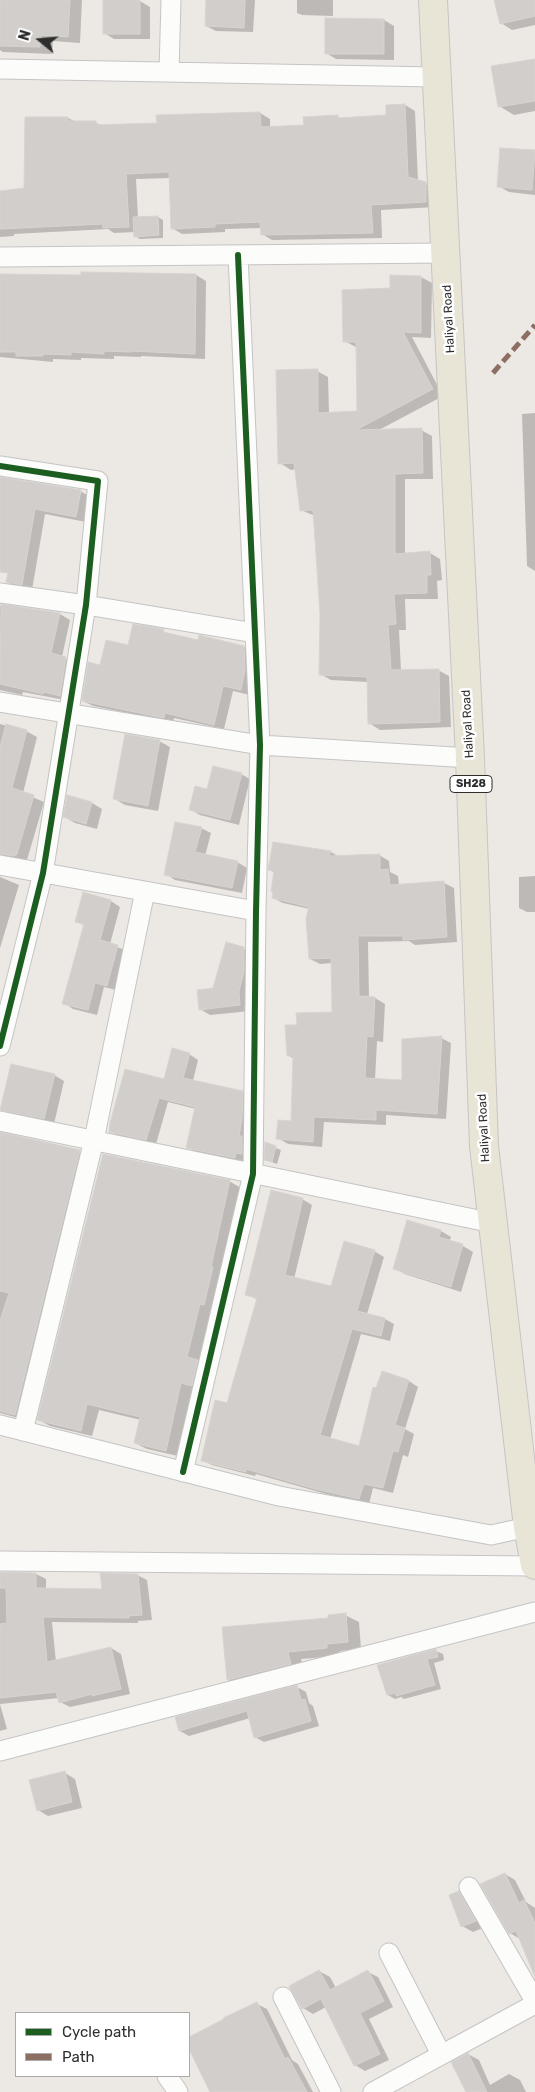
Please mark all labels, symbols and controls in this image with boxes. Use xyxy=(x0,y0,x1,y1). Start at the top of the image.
north arrow xyxy=(15,15,65,65)
text: N xyxy=(16,28,35,43)
street label: Haliyal Road xyxy=(440,285,458,353)
street label: Haliyal Road xyxy=(459,690,477,758)
road number: SH28 xyxy=(450,776,492,792)
street label: Haliyal Road xyxy=(475,1094,493,1162)
legend xyxy=(15,2012,190,2077)
text: Cycle path xyxy=(62,2023,136,2041)
text: Path xyxy=(62,2048,95,2066)

